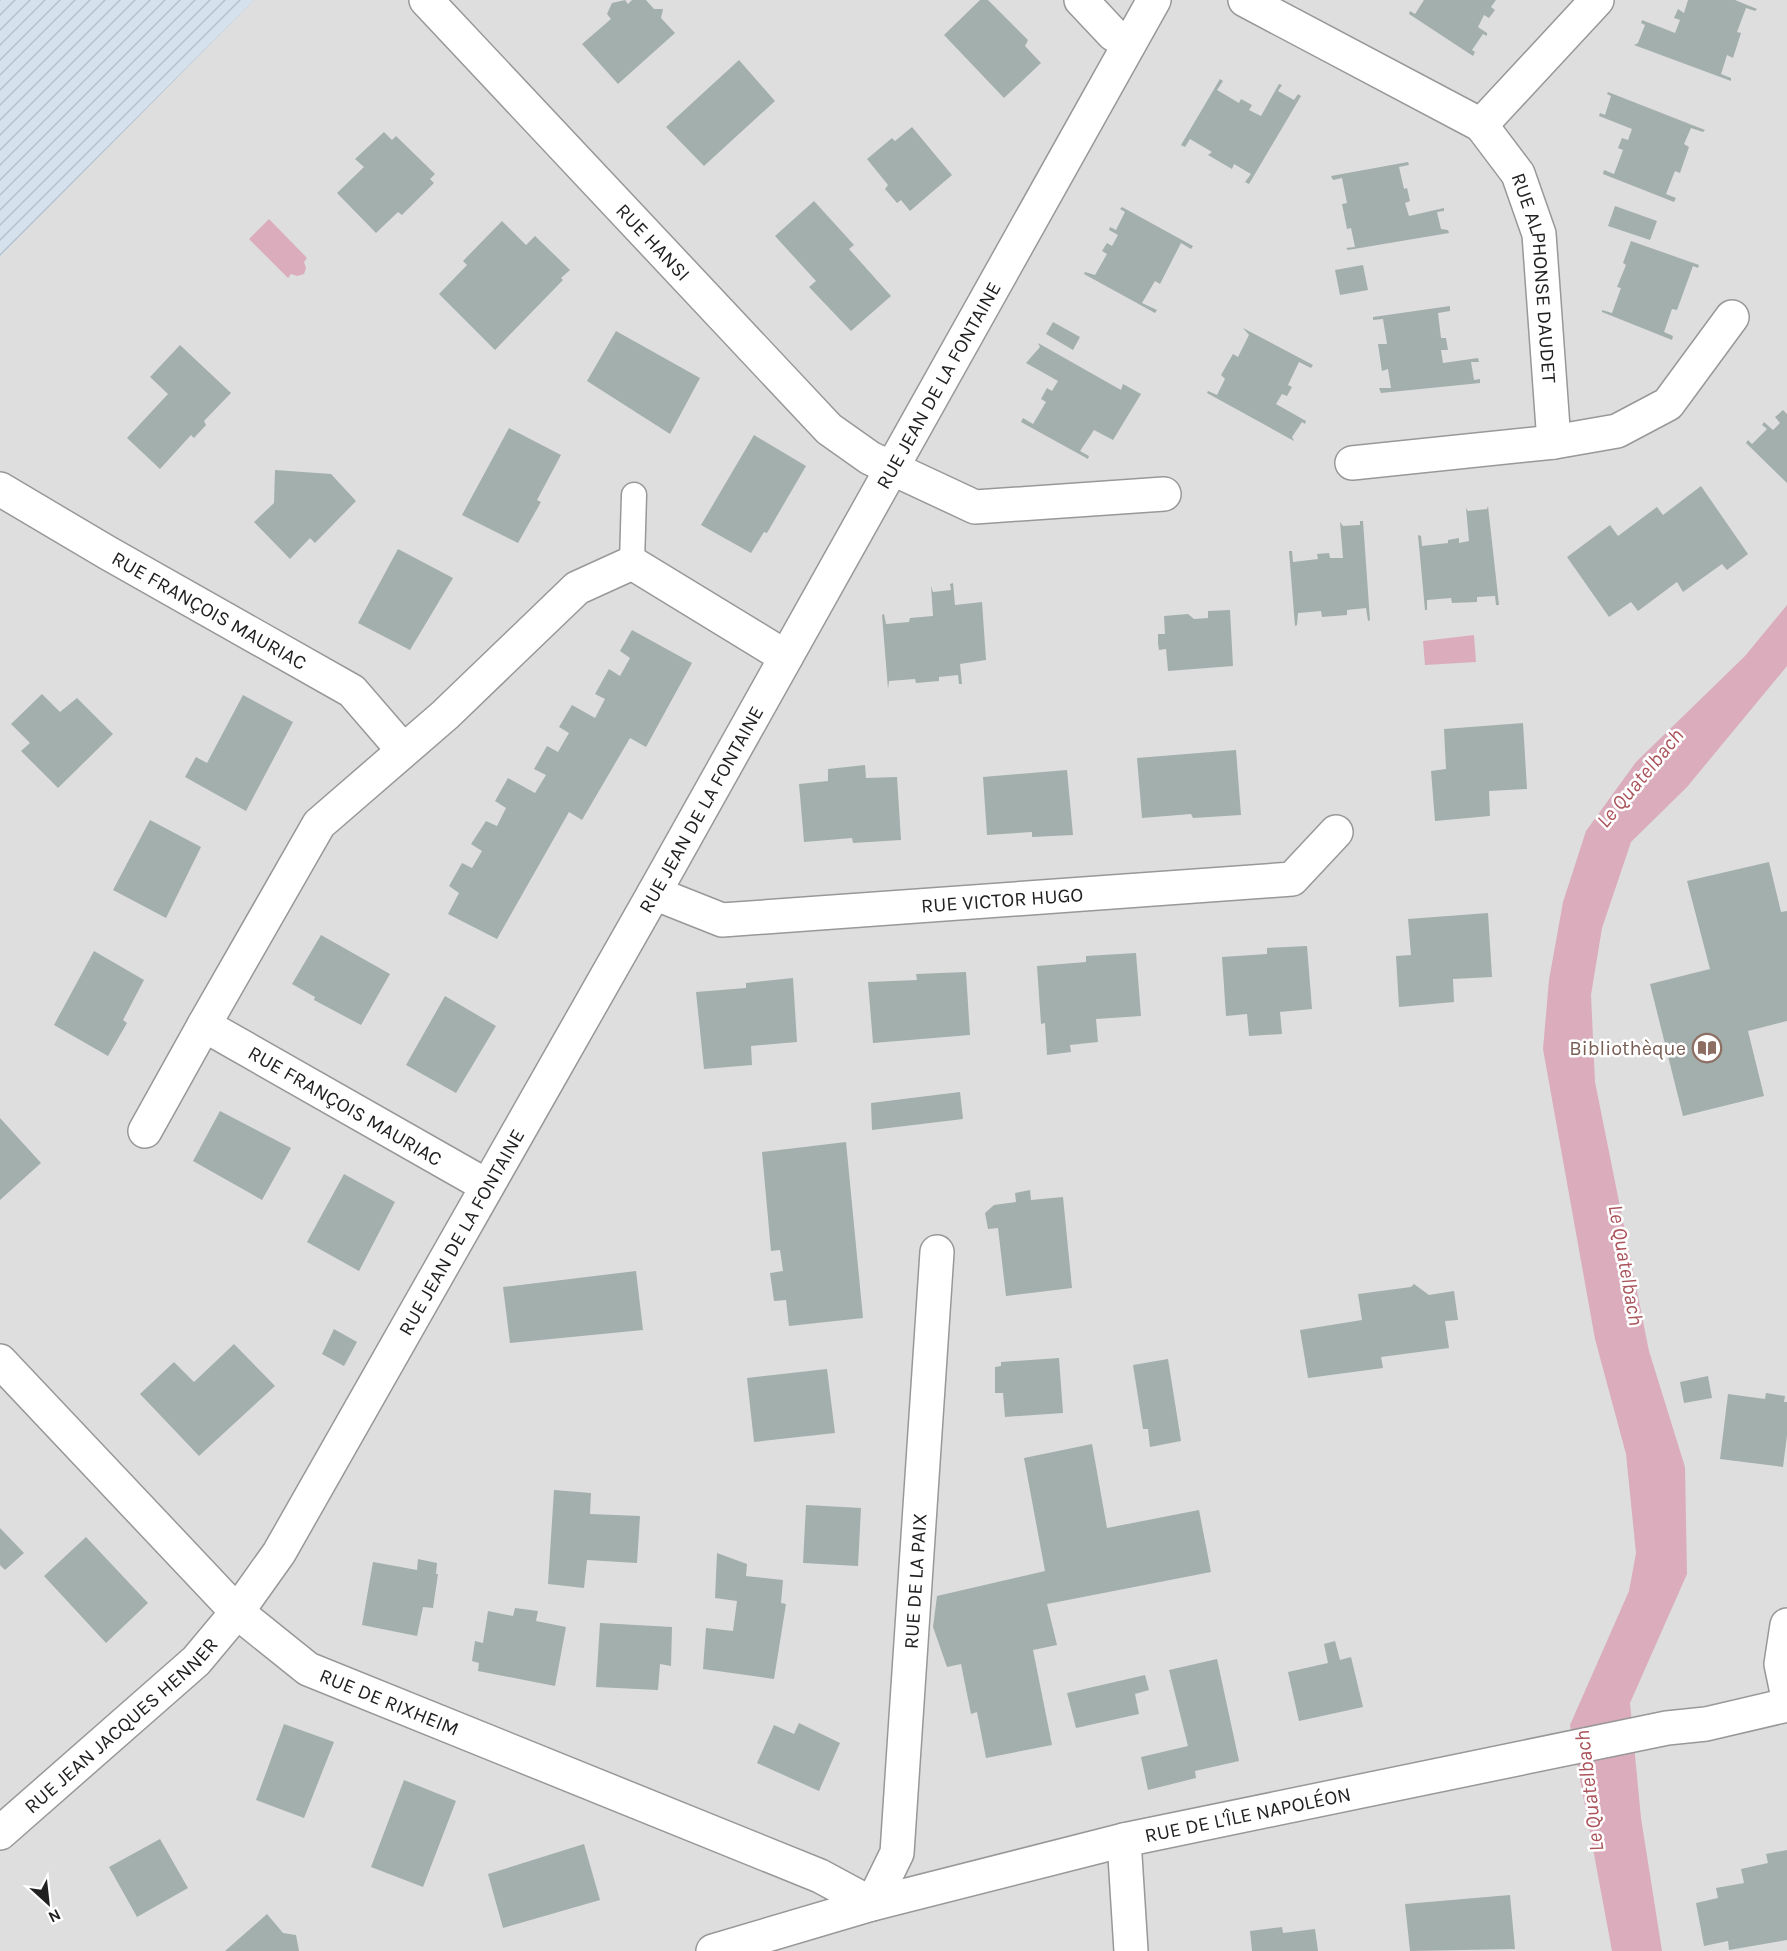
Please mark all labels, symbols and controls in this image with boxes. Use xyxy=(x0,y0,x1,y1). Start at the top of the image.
street label: RUE ALPHONSE DAUDET xyxy=(1507,170,1561,384)
street label: RUE HANSI xyxy=(612,199,695,285)
street label: RUE JEAN DE LA FONTAINE xyxy=(871,278,1005,493)
street label: RUE FRANÇOIS MAURIAC xyxy=(108,546,311,674)
street label: RUE JEAN DE LA FONTAINE xyxy=(634,702,768,917)
water label: Le Quatelbach xyxy=(1591,723,1689,833)
street label: RUE VICTOR HUGO xyxy=(920,883,1084,917)
library icon: Bibliothèque xyxy=(1691,1032,1723,1064)
place label: Bibliothèque xyxy=(1569,1037,1686,1060)
street label: RUE FRANÇOIS MAURIAC xyxy=(244,1041,446,1171)
street label: RUE JEAN DE LA FONTAINE xyxy=(394,1125,529,1340)
water label: Le Quatelbach xyxy=(1604,1203,1648,1327)
street label: RUE DE LA PAIX xyxy=(899,1512,931,1650)
street label: RUE JEAN JACQUES HENNER xyxy=(19,1633,222,1818)
street label: RUE DE RIXHEIM xyxy=(316,1663,462,1740)
water label: Le Quatelbach xyxy=(1570,1729,1608,1853)
street label: RUE DE L'ÎLE NAPOLÉON xyxy=(1142,1782,1353,1847)
north arrow xyxy=(18,1873,78,1933)
text: N xyxy=(45,1905,64,1927)

